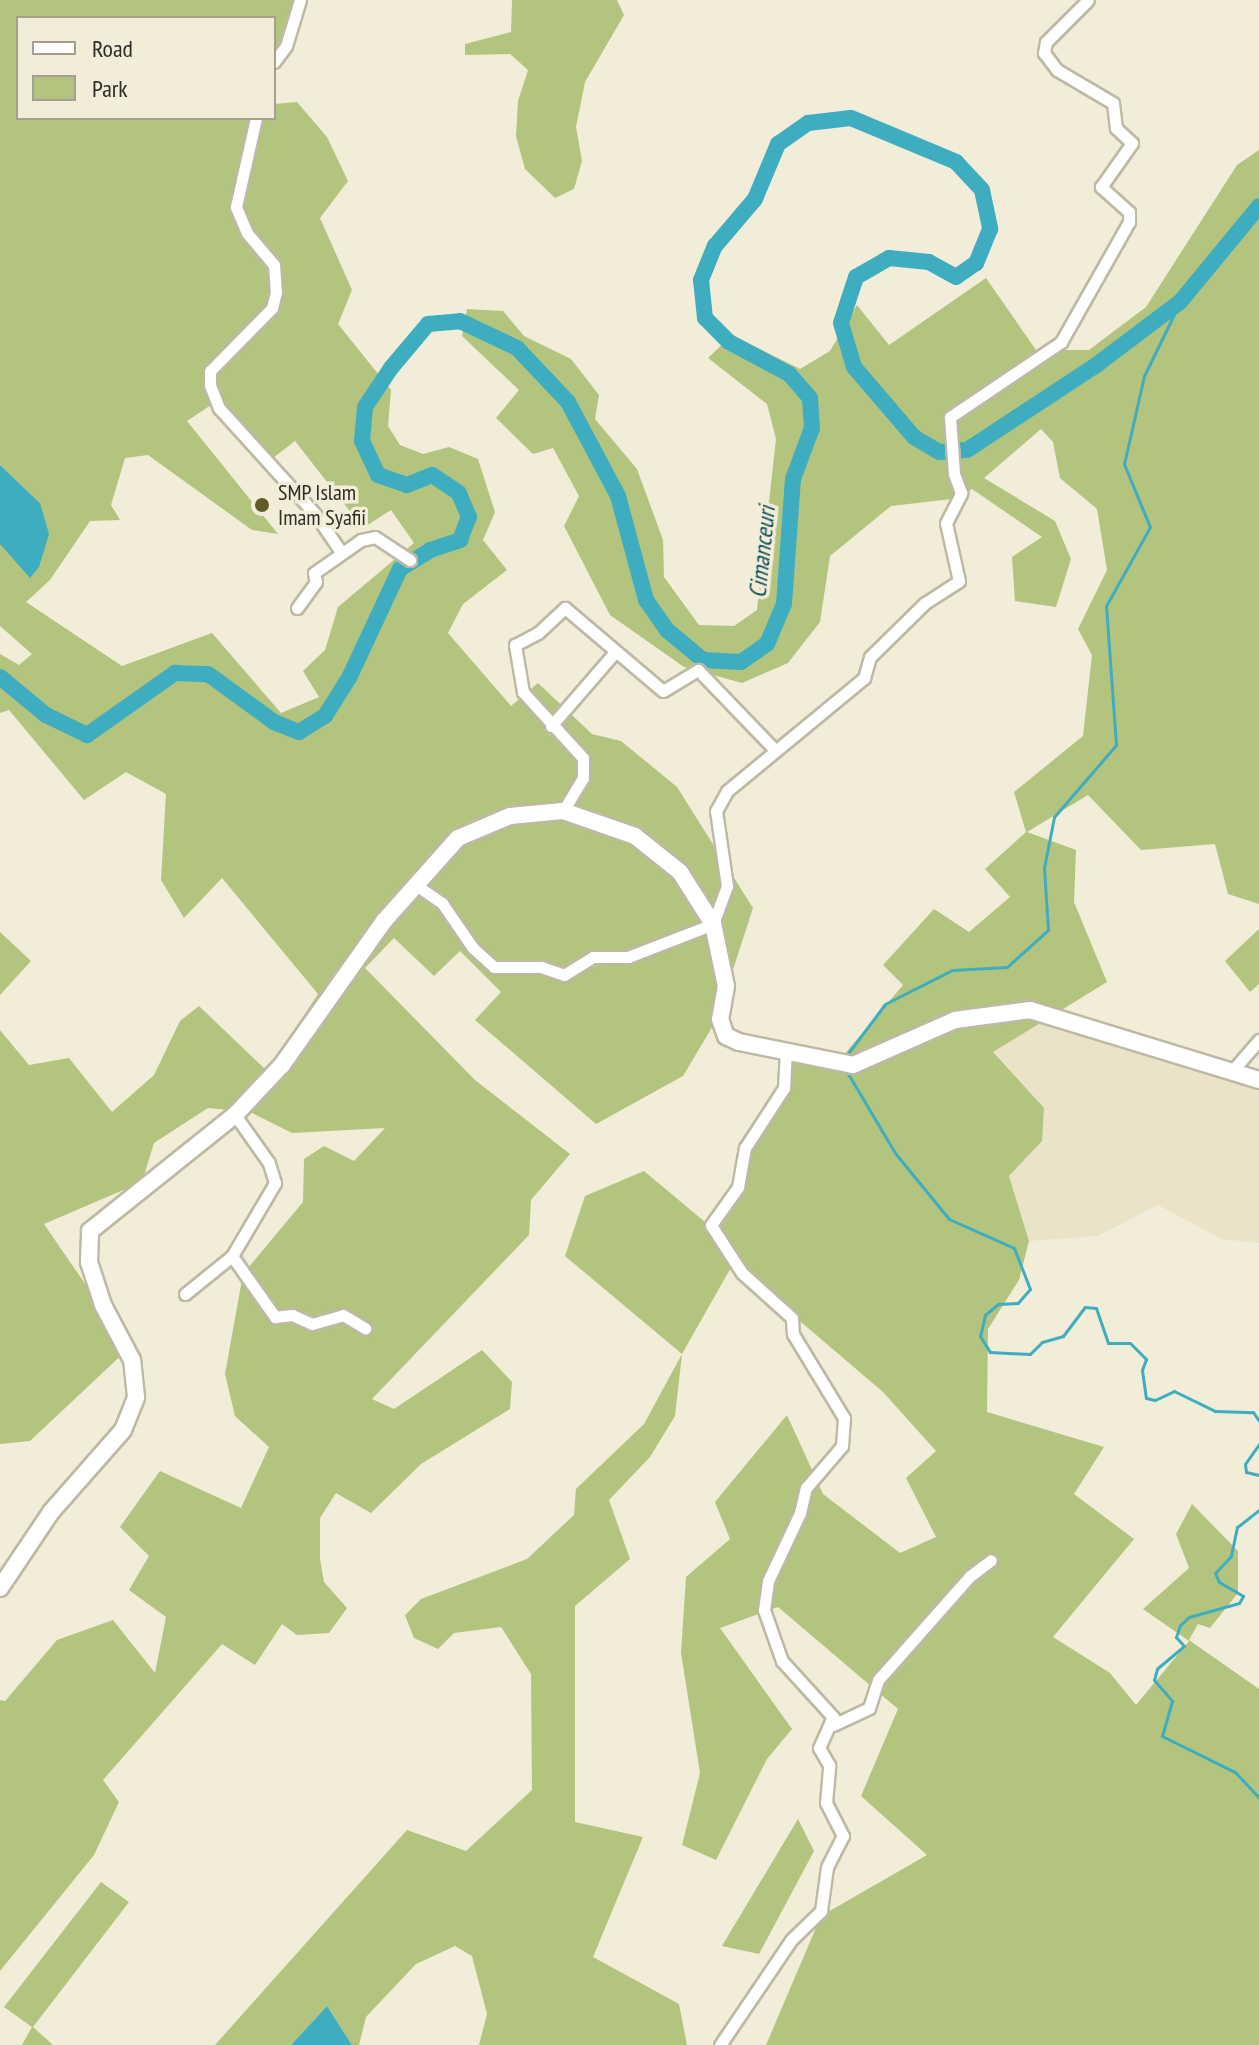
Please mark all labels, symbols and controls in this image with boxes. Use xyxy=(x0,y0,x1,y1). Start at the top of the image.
legend xyxy=(16,16,276,120)
text: Road xyxy=(92,33,133,64)
text: Park xyxy=(92,73,128,104)
place label: SMP Islam Imam Syafii xyxy=(278,479,366,530)
marker: SMP Islam Imam Syafii xyxy=(253,496,271,514)
water label: Cimanceuri xyxy=(743,505,781,599)

